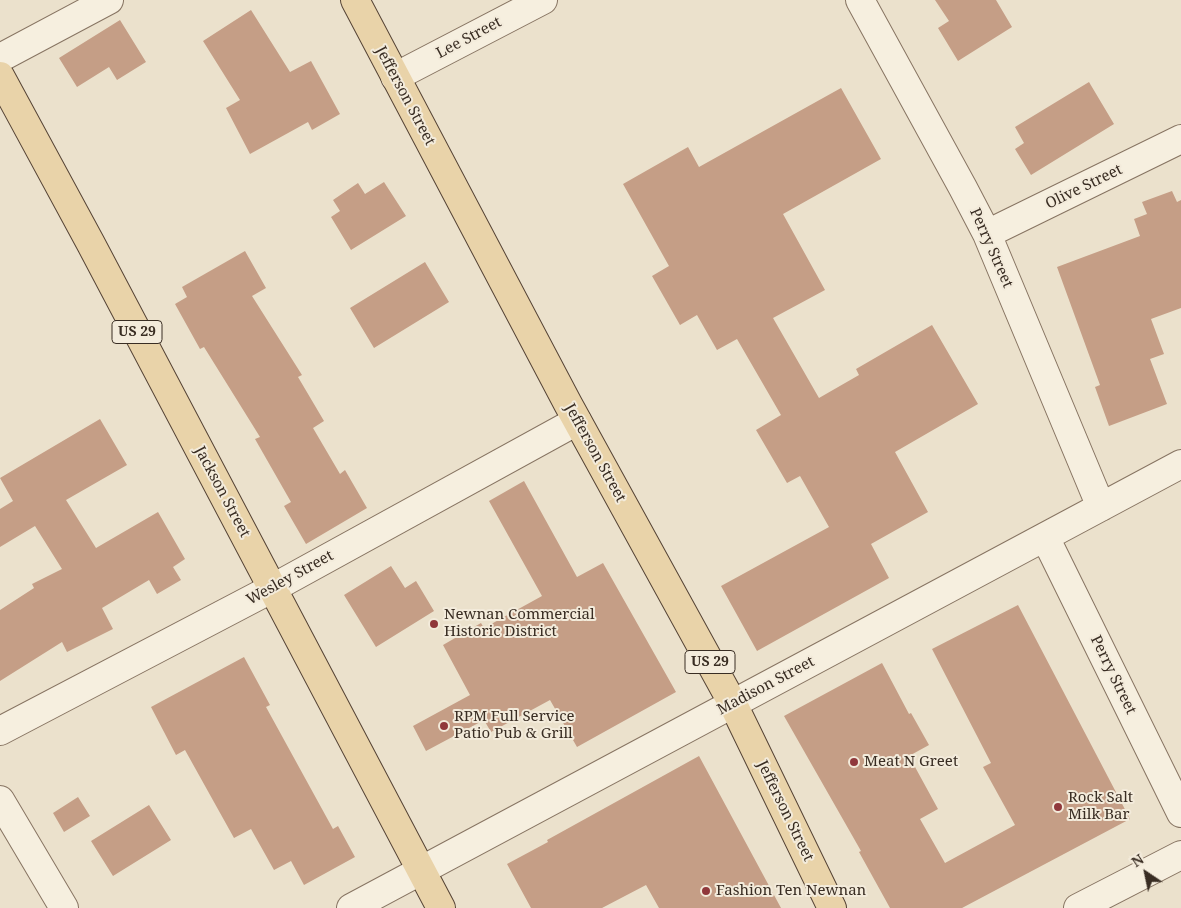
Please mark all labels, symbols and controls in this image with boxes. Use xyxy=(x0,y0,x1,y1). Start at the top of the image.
street label: Lee Street xyxy=(433,13,505,63)
street label: Jefferson Street xyxy=(371,43,439,149)
street label: Olive Street xyxy=(1043,161,1125,213)
street label: Perry Street xyxy=(965,205,1017,291)
road number: US 29 xyxy=(112,321,162,344)
street label: Jefferson Street xyxy=(560,401,630,505)
street label: Jackson Street xyxy=(190,443,254,541)
street label: Wesley Street xyxy=(243,547,337,609)
place label: Newnan Commercial Historic District xyxy=(444,606,595,641)
marker: Newnan Commercial Historic District xyxy=(428,618,440,630)
street label: Perry Street xyxy=(1086,633,1140,717)
road number: US 29 xyxy=(685,650,735,674)
street label: Madison Street xyxy=(714,653,818,719)
place label: RPM Full Service Patio Pub & Grill xyxy=(454,708,575,743)
marker: RPM Full Service Patio Pub & Grill xyxy=(438,720,450,732)
place label: Meat N Greet xyxy=(864,753,958,771)
marker: Meat N Greet xyxy=(848,756,860,768)
street label: Jefferson Street xyxy=(753,758,817,864)
place label: Rock Salt Milk Bar xyxy=(1068,789,1133,824)
marker: Rock Salt Milk Bar xyxy=(1052,801,1064,813)
north arrow xyxy=(1121,848,1171,898)
text: N xyxy=(1127,849,1147,871)
place label: Fashion Ten Newnan xyxy=(716,882,866,900)
marker: Fashion Ten Newnan xyxy=(700,885,712,897)

